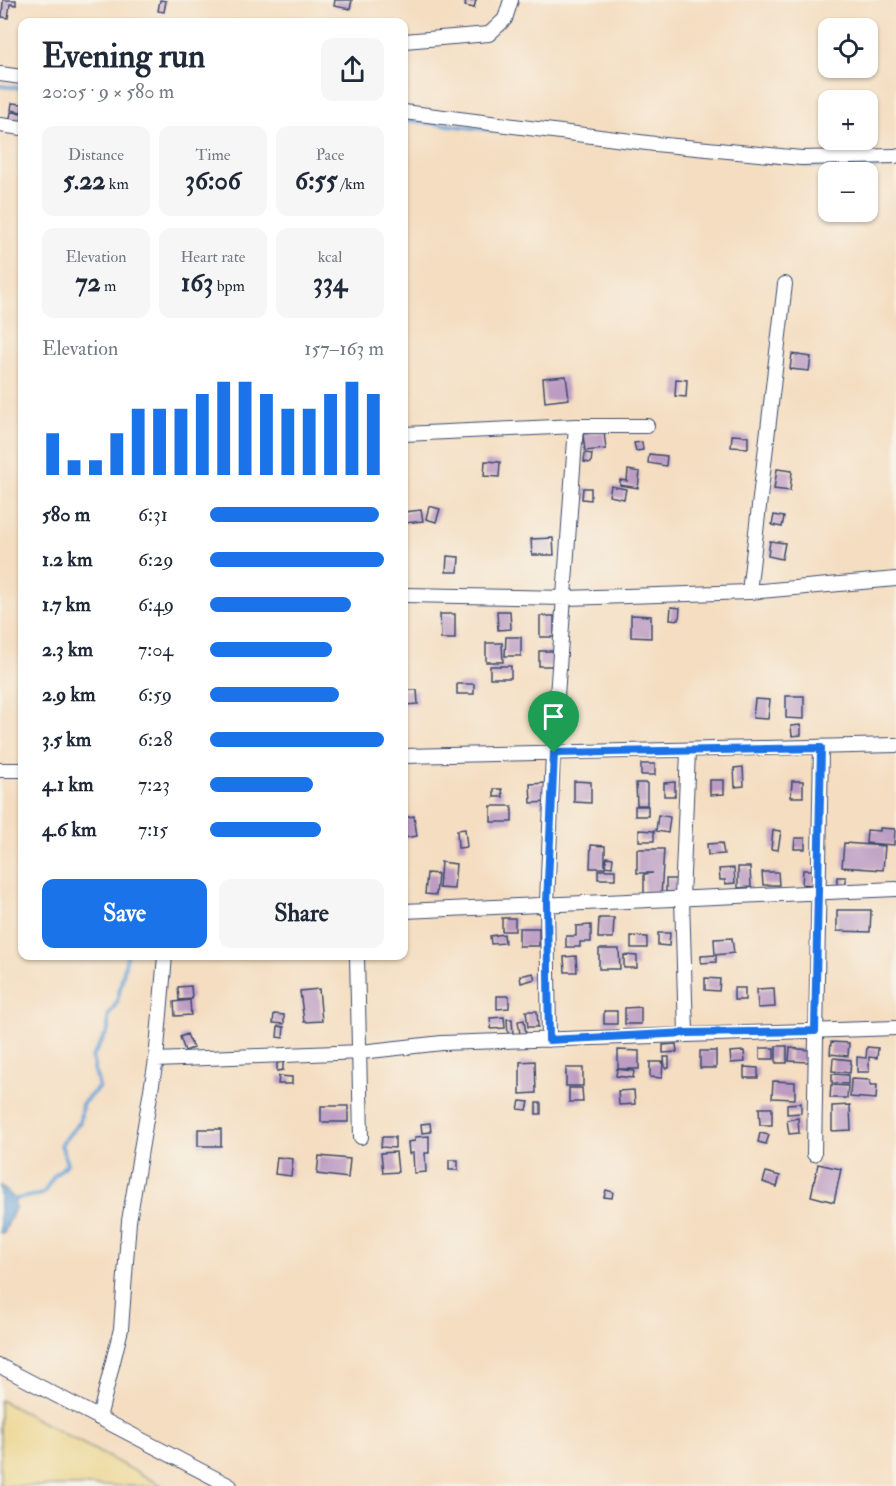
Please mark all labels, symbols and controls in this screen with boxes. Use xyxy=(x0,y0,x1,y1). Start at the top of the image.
map controls xyxy=(818,18,878,222)
button: locate xyxy=(818,18,878,78)
text: Evening run xyxy=(42,36,205,77)
button: share xyxy=(321,38,384,101)
text: 20:05 · 9 × 580 m xyxy=(42,79,174,104)
button: + xyxy=(818,90,878,150)
text: Distance xyxy=(68,145,124,165)
text: Time xyxy=(196,145,230,165)
text: Pace xyxy=(316,145,344,165)
button: − xyxy=(818,162,878,222)
text: 5.22 xyxy=(63,165,106,197)
text: 36:06 xyxy=(185,165,241,197)
text: 6:55 xyxy=(295,165,337,197)
text: km xyxy=(106,174,129,194)
text: /km xyxy=(337,174,365,194)
text: Elevation xyxy=(66,247,126,267)
text: Heart rate xyxy=(180,247,246,267)
text: kcal xyxy=(318,247,342,267)
text: 72 xyxy=(76,267,101,299)
text: 163 xyxy=(181,267,213,299)
text: 334 xyxy=(313,267,347,299)
text: m xyxy=(101,276,116,296)
text: bpm xyxy=(213,276,245,296)
text: Elevation xyxy=(42,336,118,361)
text: 157–163 m xyxy=(304,336,384,361)
text: 580 m xyxy=(42,502,90,527)
text: 6:31 xyxy=(138,502,168,527)
text: 1.2 km xyxy=(42,547,92,572)
text: 6:29 xyxy=(138,547,173,572)
text: 1.7 km xyxy=(42,592,91,617)
text: 6:49 xyxy=(138,592,174,617)
text: 2.3 km xyxy=(42,637,93,662)
text: 7:04 xyxy=(138,637,173,662)
text: 2.9 km xyxy=(42,682,96,707)
text: 6:59 xyxy=(138,682,172,707)
pin xyxy=(528,691,579,753)
icon: arrive xyxy=(537,700,570,733)
text: 3.5 km xyxy=(42,727,91,752)
text: 6:28 xyxy=(138,727,173,752)
text: 4.1 km xyxy=(42,772,93,797)
text: 7:23 xyxy=(138,772,170,797)
text: 4.6 km xyxy=(42,817,96,842)
text: 7:15 xyxy=(138,817,168,842)
button: Save xyxy=(42,879,207,948)
button: Share xyxy=(219,879,384,948)

